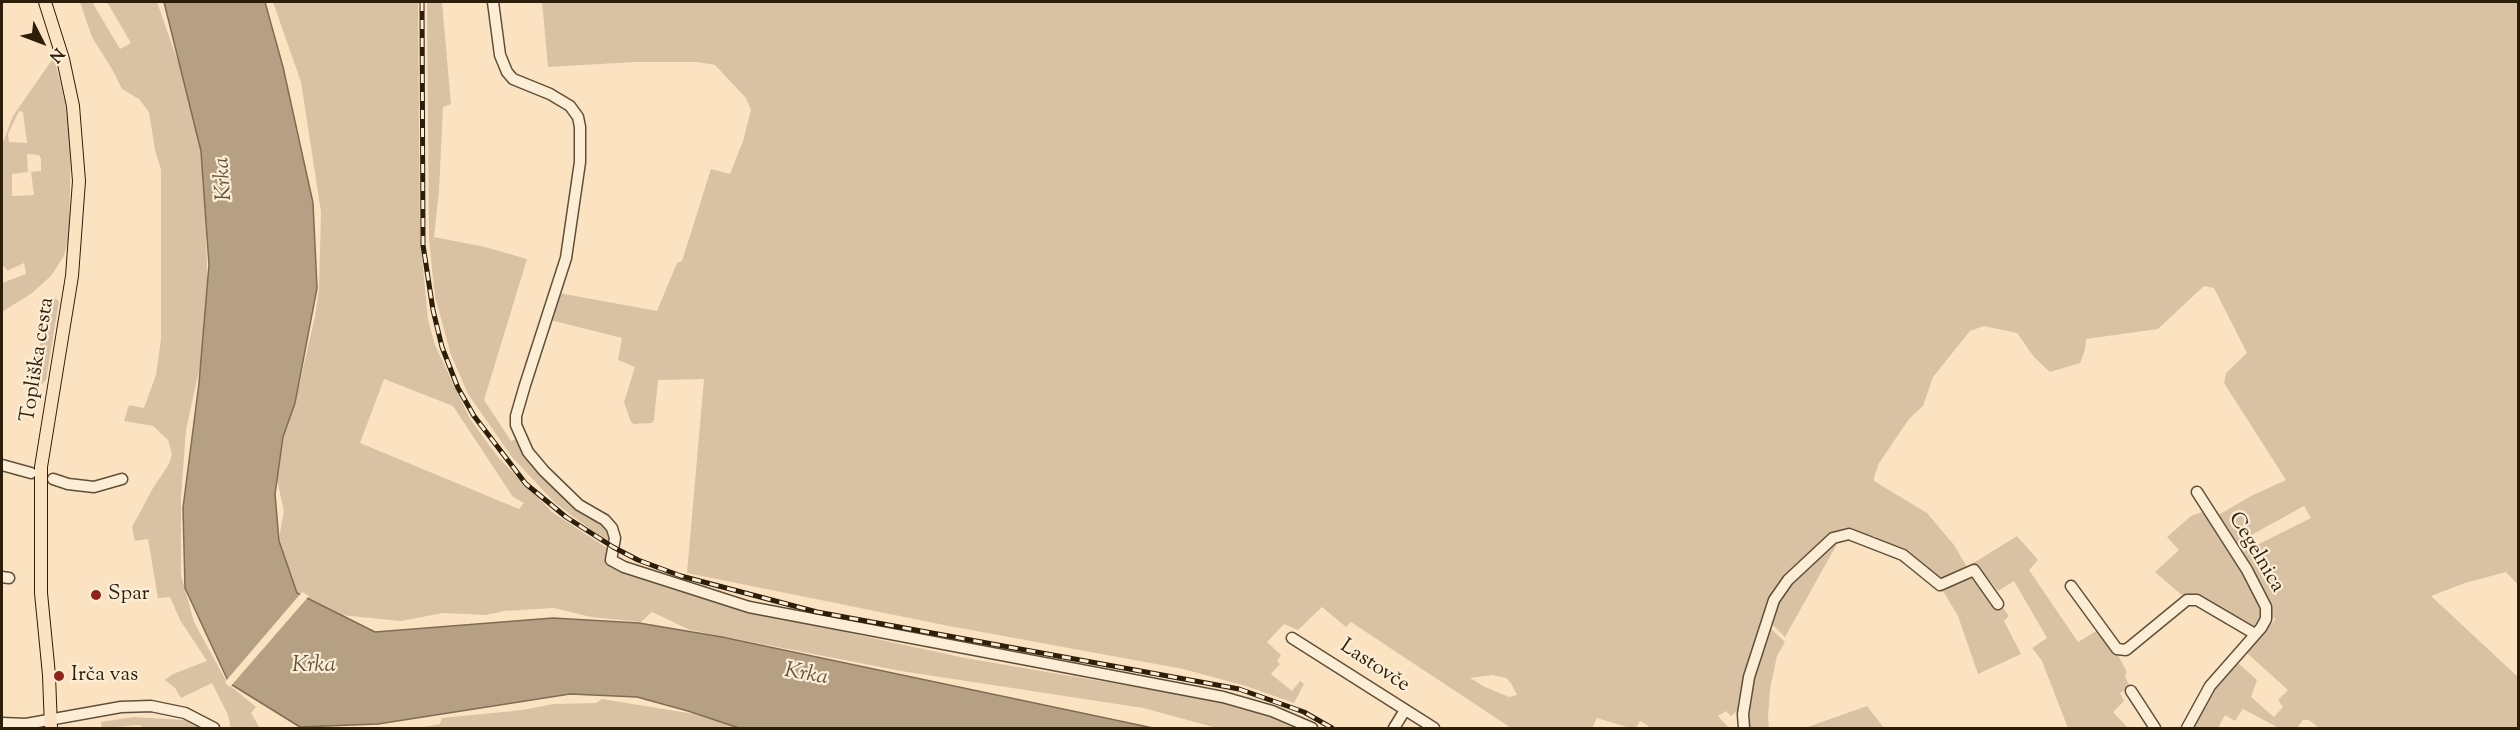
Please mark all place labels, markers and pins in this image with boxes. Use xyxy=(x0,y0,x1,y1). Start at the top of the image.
place label: Spar xyxy=(108,582,149,608)
marker: Spar xyxy=(89,588,103,602)
place label: Irča vas xyxy=(71,663,138,689)
marker: Irča vas xyxy=(52,669,66,683)

